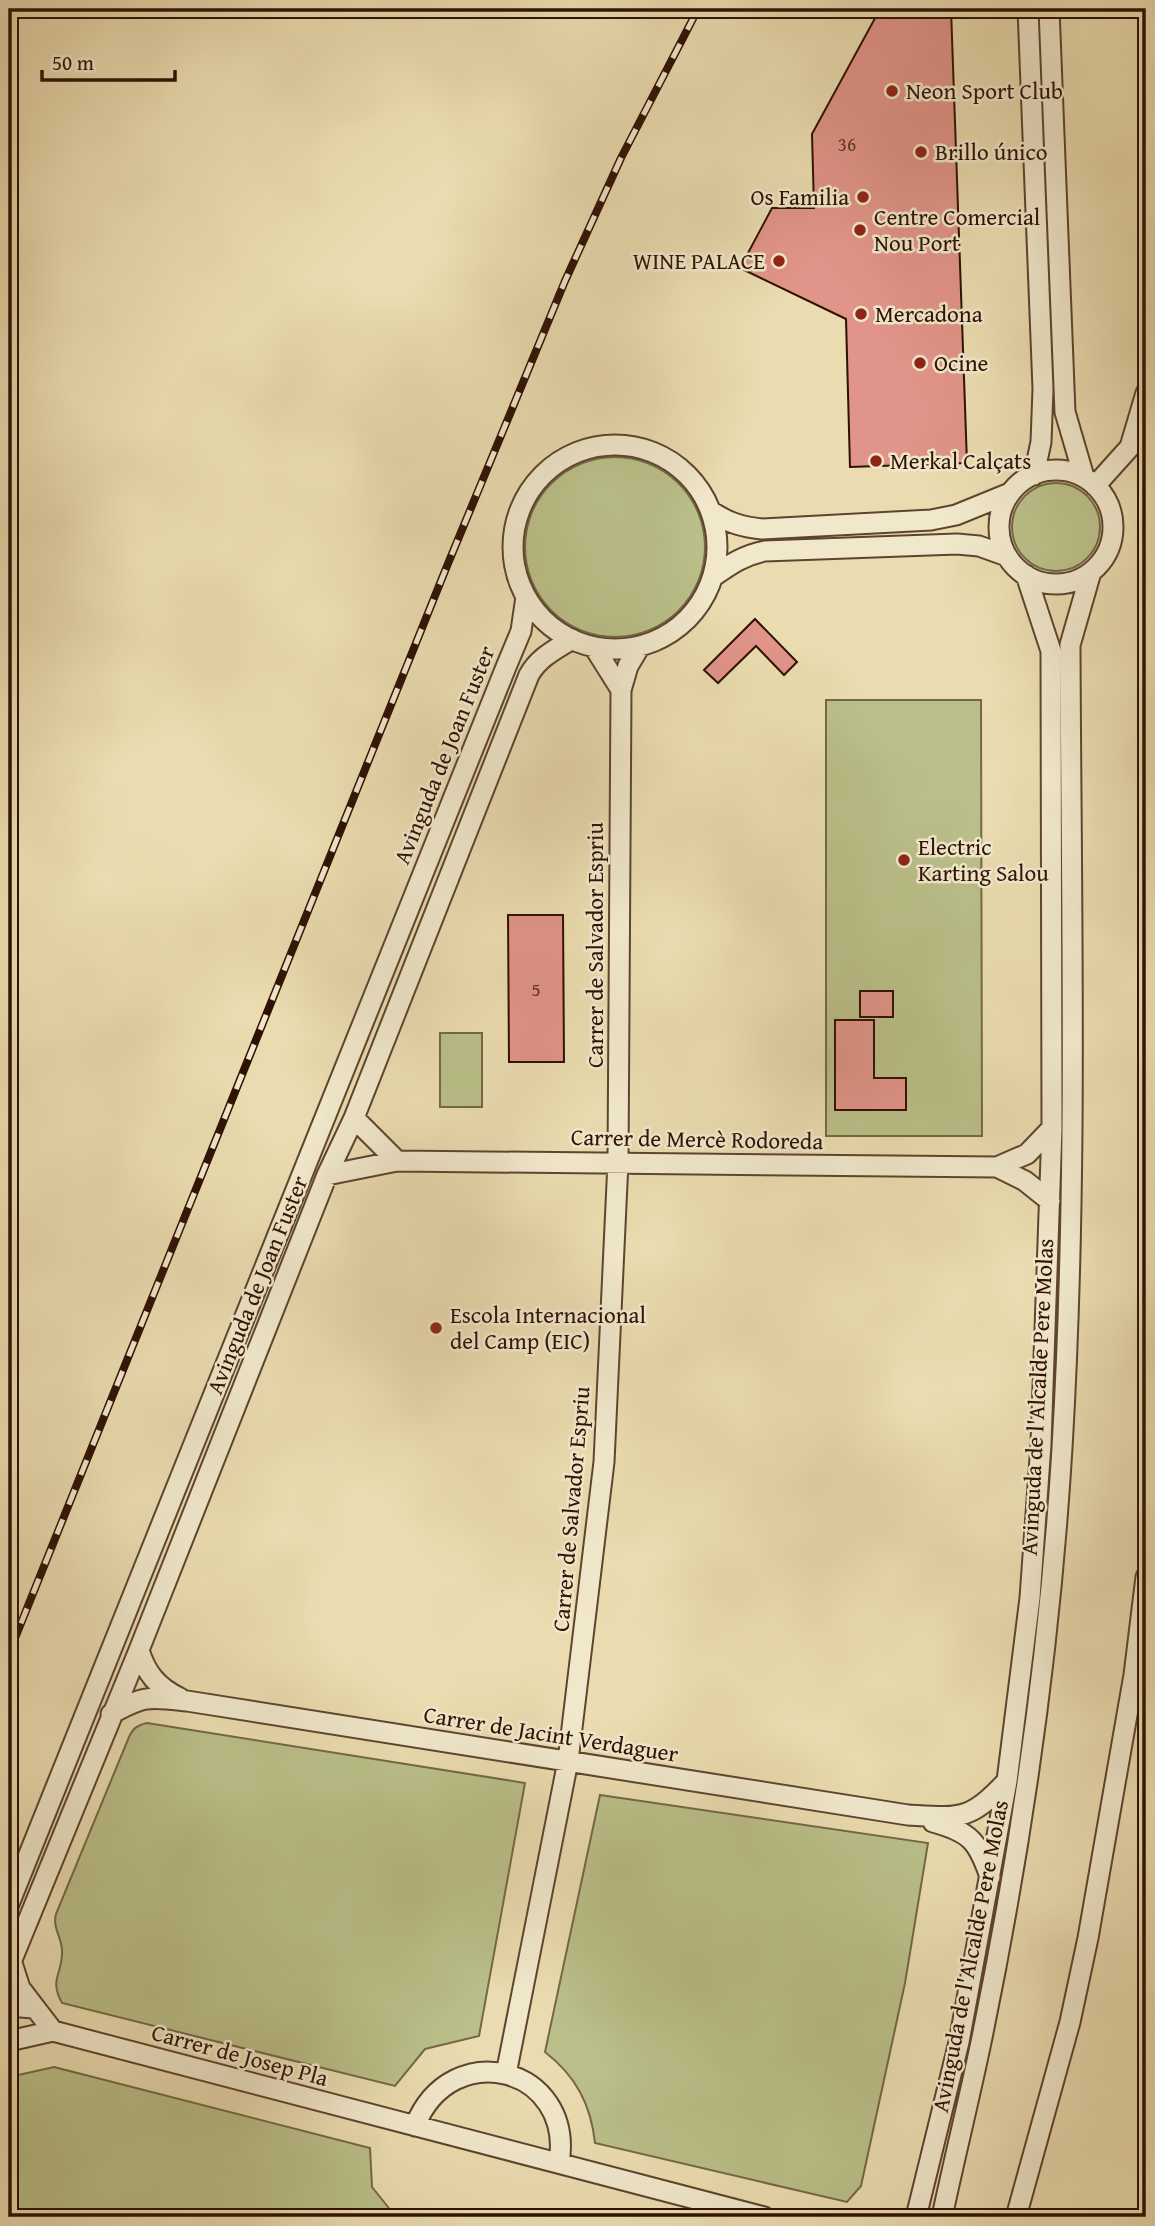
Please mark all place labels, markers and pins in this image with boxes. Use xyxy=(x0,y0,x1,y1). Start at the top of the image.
place label: Neon Sport Club xyxy=(906,74,1063,107)
marker: Neon Sport Club xyxy=(884,83,900,99)
place label: Brillo único xyxy=(935,135,1047,168)
marker: Brillo único xyxy=(913,144,929,160)
place label: Os Familia xyxy=(751,180,849,213)
marker: Os Familia xyxy=(855,189,871,205)
place label: Centre Comercial Nou Port xyxy=(874,200,1040,259)
marker: Centre Comercial Nou Port xyxy=(852,222,868,238)
place label: WINE PALACE xyxy=(633,244,765,277)
marker: WINE PALACE xyxy=(771,253,787,269)
place label: Mercadona xyxy=(875,297,983,330)
marker: Mercadona xyxy=(853,306,869,322)
place label: Ocine xyxy=(934,346,988,379)
marker: Ocine xyxy=(912,355,928,371)
place label: Merkal Calçats xyxy=(890,444,1031,477)
marker: Merkal Calçats xyxy=(868,453,884,469)
place label: Electric Karting Salou xyxy=(918,830,1049,889)
marker: Electric Karting Salou xyxy=(896,852,912,868)
place label: Escola Internacional del Camp (EIC) xyxy=(450,1298,646,1357)
marker: Escola Internacional del Camp (EIC) xyxy=(428,1320,444,1336)

